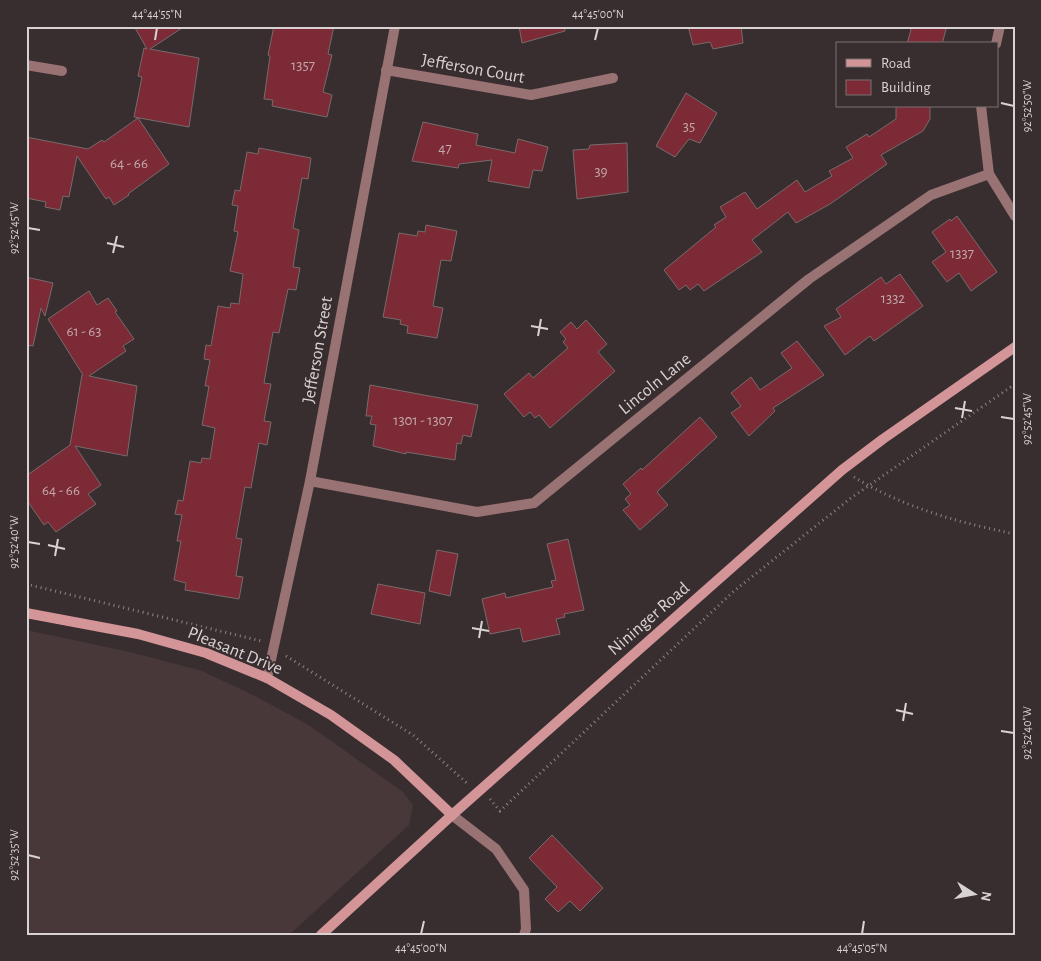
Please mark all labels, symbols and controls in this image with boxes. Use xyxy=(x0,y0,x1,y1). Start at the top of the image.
text: 44°44'55"N xyxy=(132,8,182,20)
text: 44°45'00"N xyxy=(572,8,624,20)
legend xyxy=(836,42,998,108)
street label: Jefferson Court xyxy=(420,51,526,87)
text: Road xyxy=(881,56,911,71)
house number: 1357 xyxy=(291,58,315,73)
text: 92°52'50"W xyxy=(1021,79,1033,132)
text: Building xyxy=(881,80,931,95)
house number: 35 xyxy=(683,119,695,134)
house number: 47 xyxy=(438,141,452,156)
house number: 64 - 66 xyxy=(110,156,148,171)
house number: 39 xyxy=(594,164,608,179)
text: 92°52'45"W xyxy=(8,202,20,254)
house number: 1337 xyxy=(950,246,974,261)
house number: 1332 xyxy=(881,291,905,306)
street label: Jefferson Street xyxy=(300,295,336,405)
house number: 61 - 63 xyxy=(67,324,102,339)
street label: Lincoln Lane xyxy=(616,350,694,418)
text: 92°52'45"W xyxy=(1021,393,1033,445)
house number: 1301 - 1307 xyxy=(393,413,453,428)
house number: 64 - 66 xyxy=(42,483,80,498)
text: 92°52'40"W xyxy=(8,515,20,569)
street label: Nininger Road xyxy=(605,579,693,659)
street label: Pleasant Drive xyxy=(185,624,285,678)
text: 92°52'40"W xyxy=(1021,706,1033,760)
text: 92°52'35"W xyxy=(8,829,20,881)
north arrow xyxy=(948,868,998,918)
text: N xyxy=(978,890,994,902)
text: 44°45'00"N xyxy=(395,942,447,954)
text: 44°45'05"N xyxy=(837,942,887,954)

